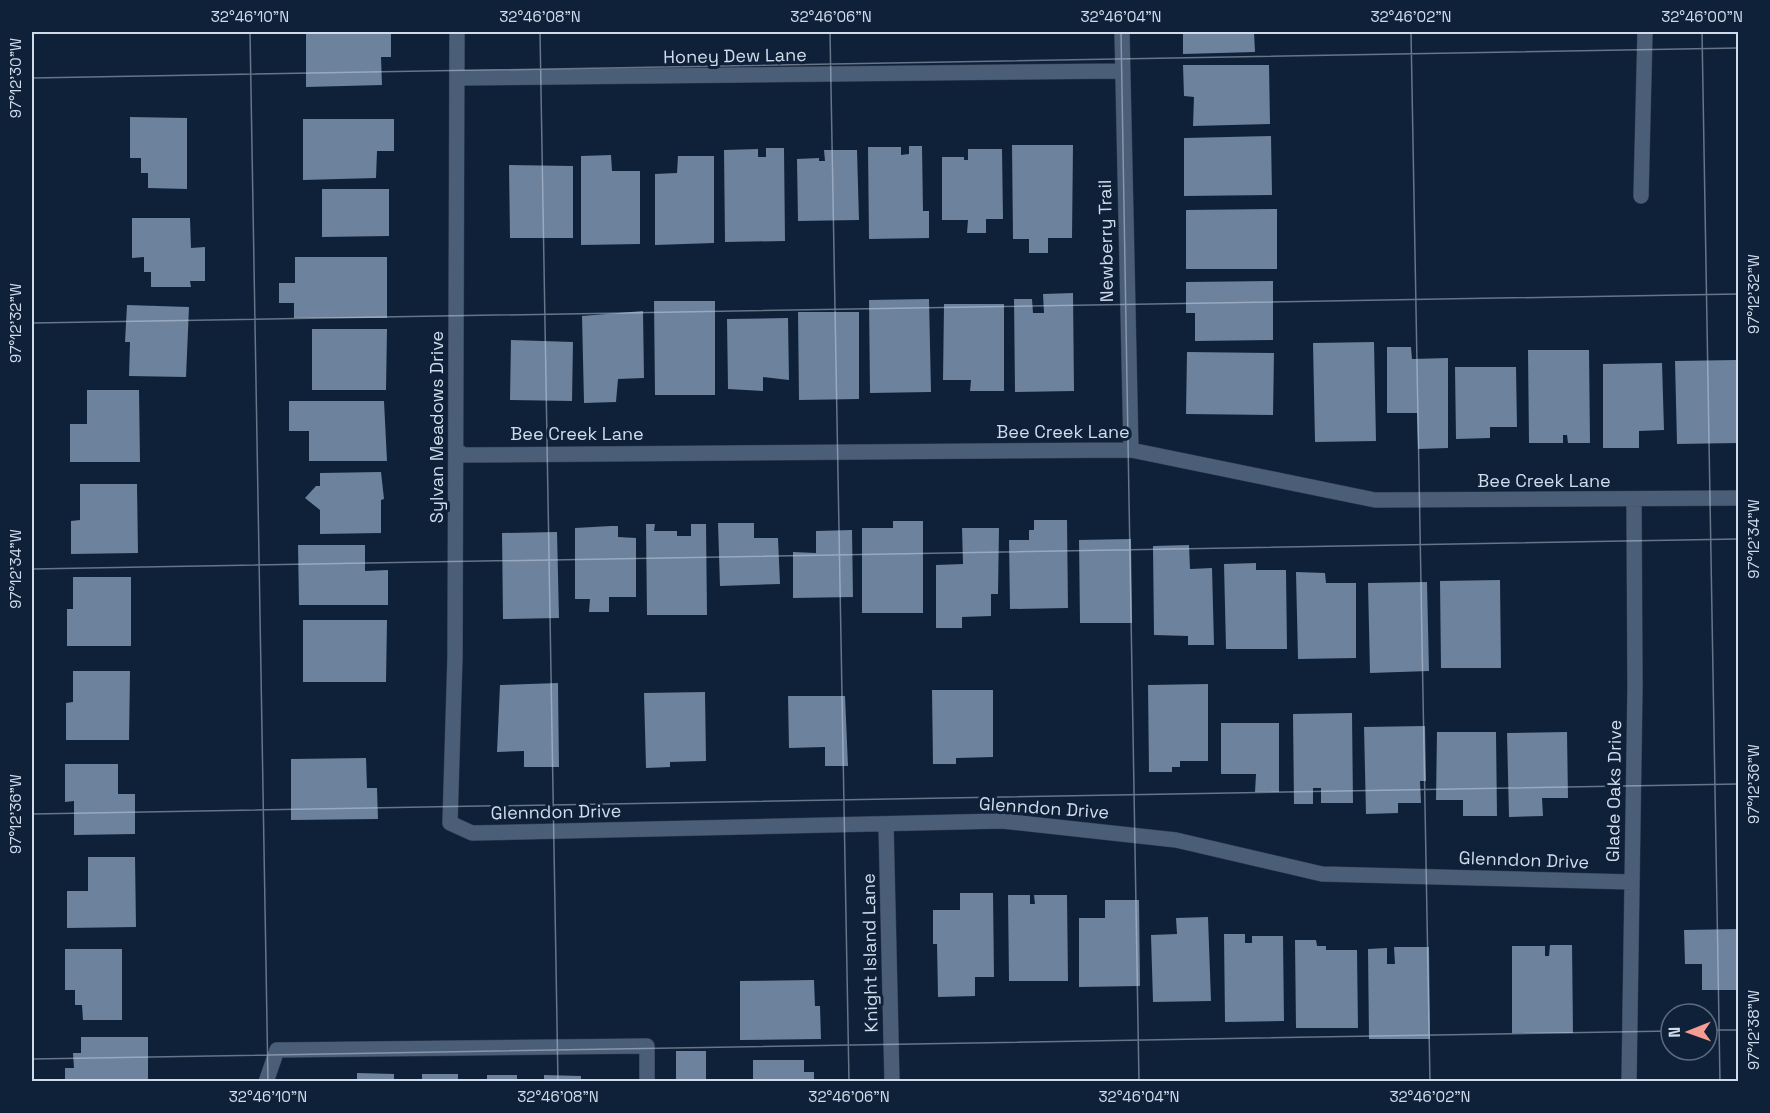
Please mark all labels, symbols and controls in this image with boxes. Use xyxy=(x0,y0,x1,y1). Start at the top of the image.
text: 32°46'10"N xyxy=(211,7,289,26)
text: 32°46'08"N xyxy=(499,7,581,26)
text: 32°46'06"N xyxy=(790,7,872,26)
text: 32°46'04"N xyxy=(1081,7,1161,26)
text: 32°46'02"N xyxy=(1370,7,1452,26)
text: 32°46'00"N xyxy=(1661,7,1743,26)
text: 97°12'30"W xyxy=(6,38,25,118)
street label: Honey Dew Lane xyxy=(663,43,807,68)
street label: Newberry Trail xyxy=(1093,179,1118,303)
text: 97°12'32"W xyxy=(1744,254,1763,334)
text: 97°12'32"W xyxy=(6,283,25,363)
street label: Sylvan Meadows Drive xyxy=(425,331,448,523)
street label: Bee Creek Lane xyxy=(996,420,1130,443)
street label: Bee Creek Lane xyxy=(510,422,644,445)
street label: Bee Creek Lane xyxy=(1477,469,1611,492)
text: 97°12'34"W xyxy=(1744,499,1763,579)
text: 97°12'34"W xyxy=(6,529,25,609)
street label: Glade Oaks Drive xyxy=(1601,720,1626,862)
text: 97°12'36"W xyxy=(1744,744,1763,824)
text: 97°12'36"W xyxy=(6,774,25,854)
street label: Glenndon Drive xyxy=(978,791,1110,824)
street label: Glenndon Drive xyxy=(491,799,621,824)
street label: Glenndon Drive xyxy=(1458,846,1590,873)
street label: Knight Island Lane xyxy=(857,873,882,1033)
text: 97°12'38"W xyxy=(1744,990,1763,1070)
north arrow xyxy=(1659,1002,1719,1062)
text: N xyxy=(1664,1027,1685,1038)
text: 32°46'10"N xyxy=(229,1087,307,1106)
text: 32°46'08"N xyxy=(517,1087,599,1106)
text: 32°46'06"N xyxy=(808,1087,890,1106)
text: 32°46'04"N xyxy=(1099,1087,1179,1106)
text: 32°46'02"N xyxy=(1389,1087,1471,1106)

